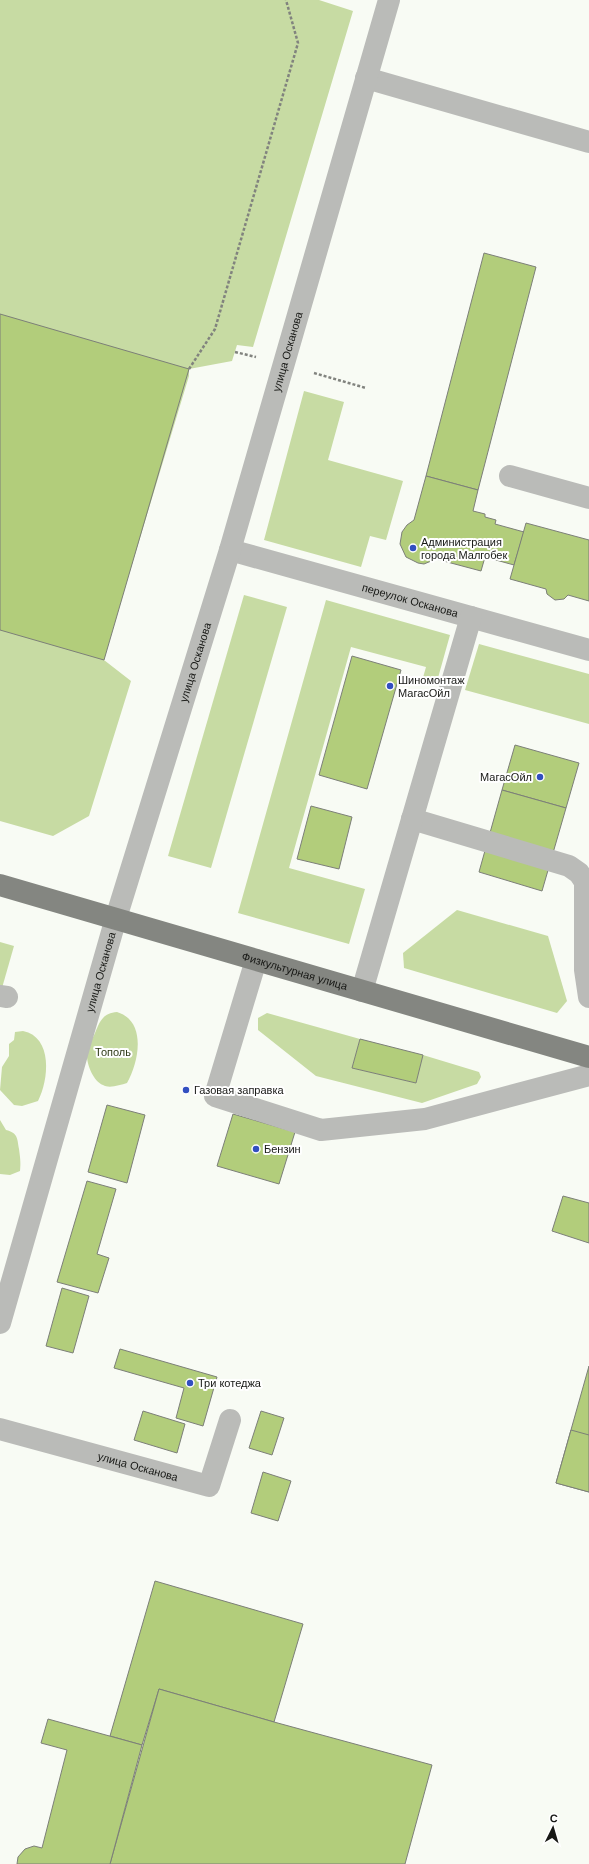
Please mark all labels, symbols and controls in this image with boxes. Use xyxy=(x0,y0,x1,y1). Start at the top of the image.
street label: улица Осканова xyxy=(270,309,305,393)
place label: Администрация города Малгобек xyxy=(421,536,507,561)
marker: Администрация города Малгобек xyxy=(408,543,418,553)
street label: переулок Осканова xyxy=(361,581,460,620)
street label: улица Осканова xyxy=(177,620,213,704)
place label: Шиномонтаж МагасОйл xyxy=(398,674,465,699)
marker: Шиномонтаж МагасОйл xyxy=(385,681,395,691)
place label: МагасОйл xyxy=(480,771,532,783)
marker: МагасОйл xyxy=(535,772,545,782)
street label: улица Осканова xyxy=(83,930,118,1013)
street label: Физкультурная улица xyxy=(241,950,350,992)
park label: Тополь xyxy=(95,1046,131,1058)
place label: Газовая заправка xyxy=(194,1084,284,1096)
marker: Газовая заправка xyxy=(181,1085,191,1095)
place label: Бензин xyxy=(264,1143,301,1155)
marker: Бензин xyxy=(251,1144,261,1154)
place label: Три котеджа xyxy=(198,1377,262,1389)
marker: Три котеджа xyxy=(185,1378,195,1388)
street label: улица Осканова xyxy=(97,1450,180,1484)
north arrow xyxy=(533,1808,573,1848)
text: С xyxy=(549,1812,558,1824)

